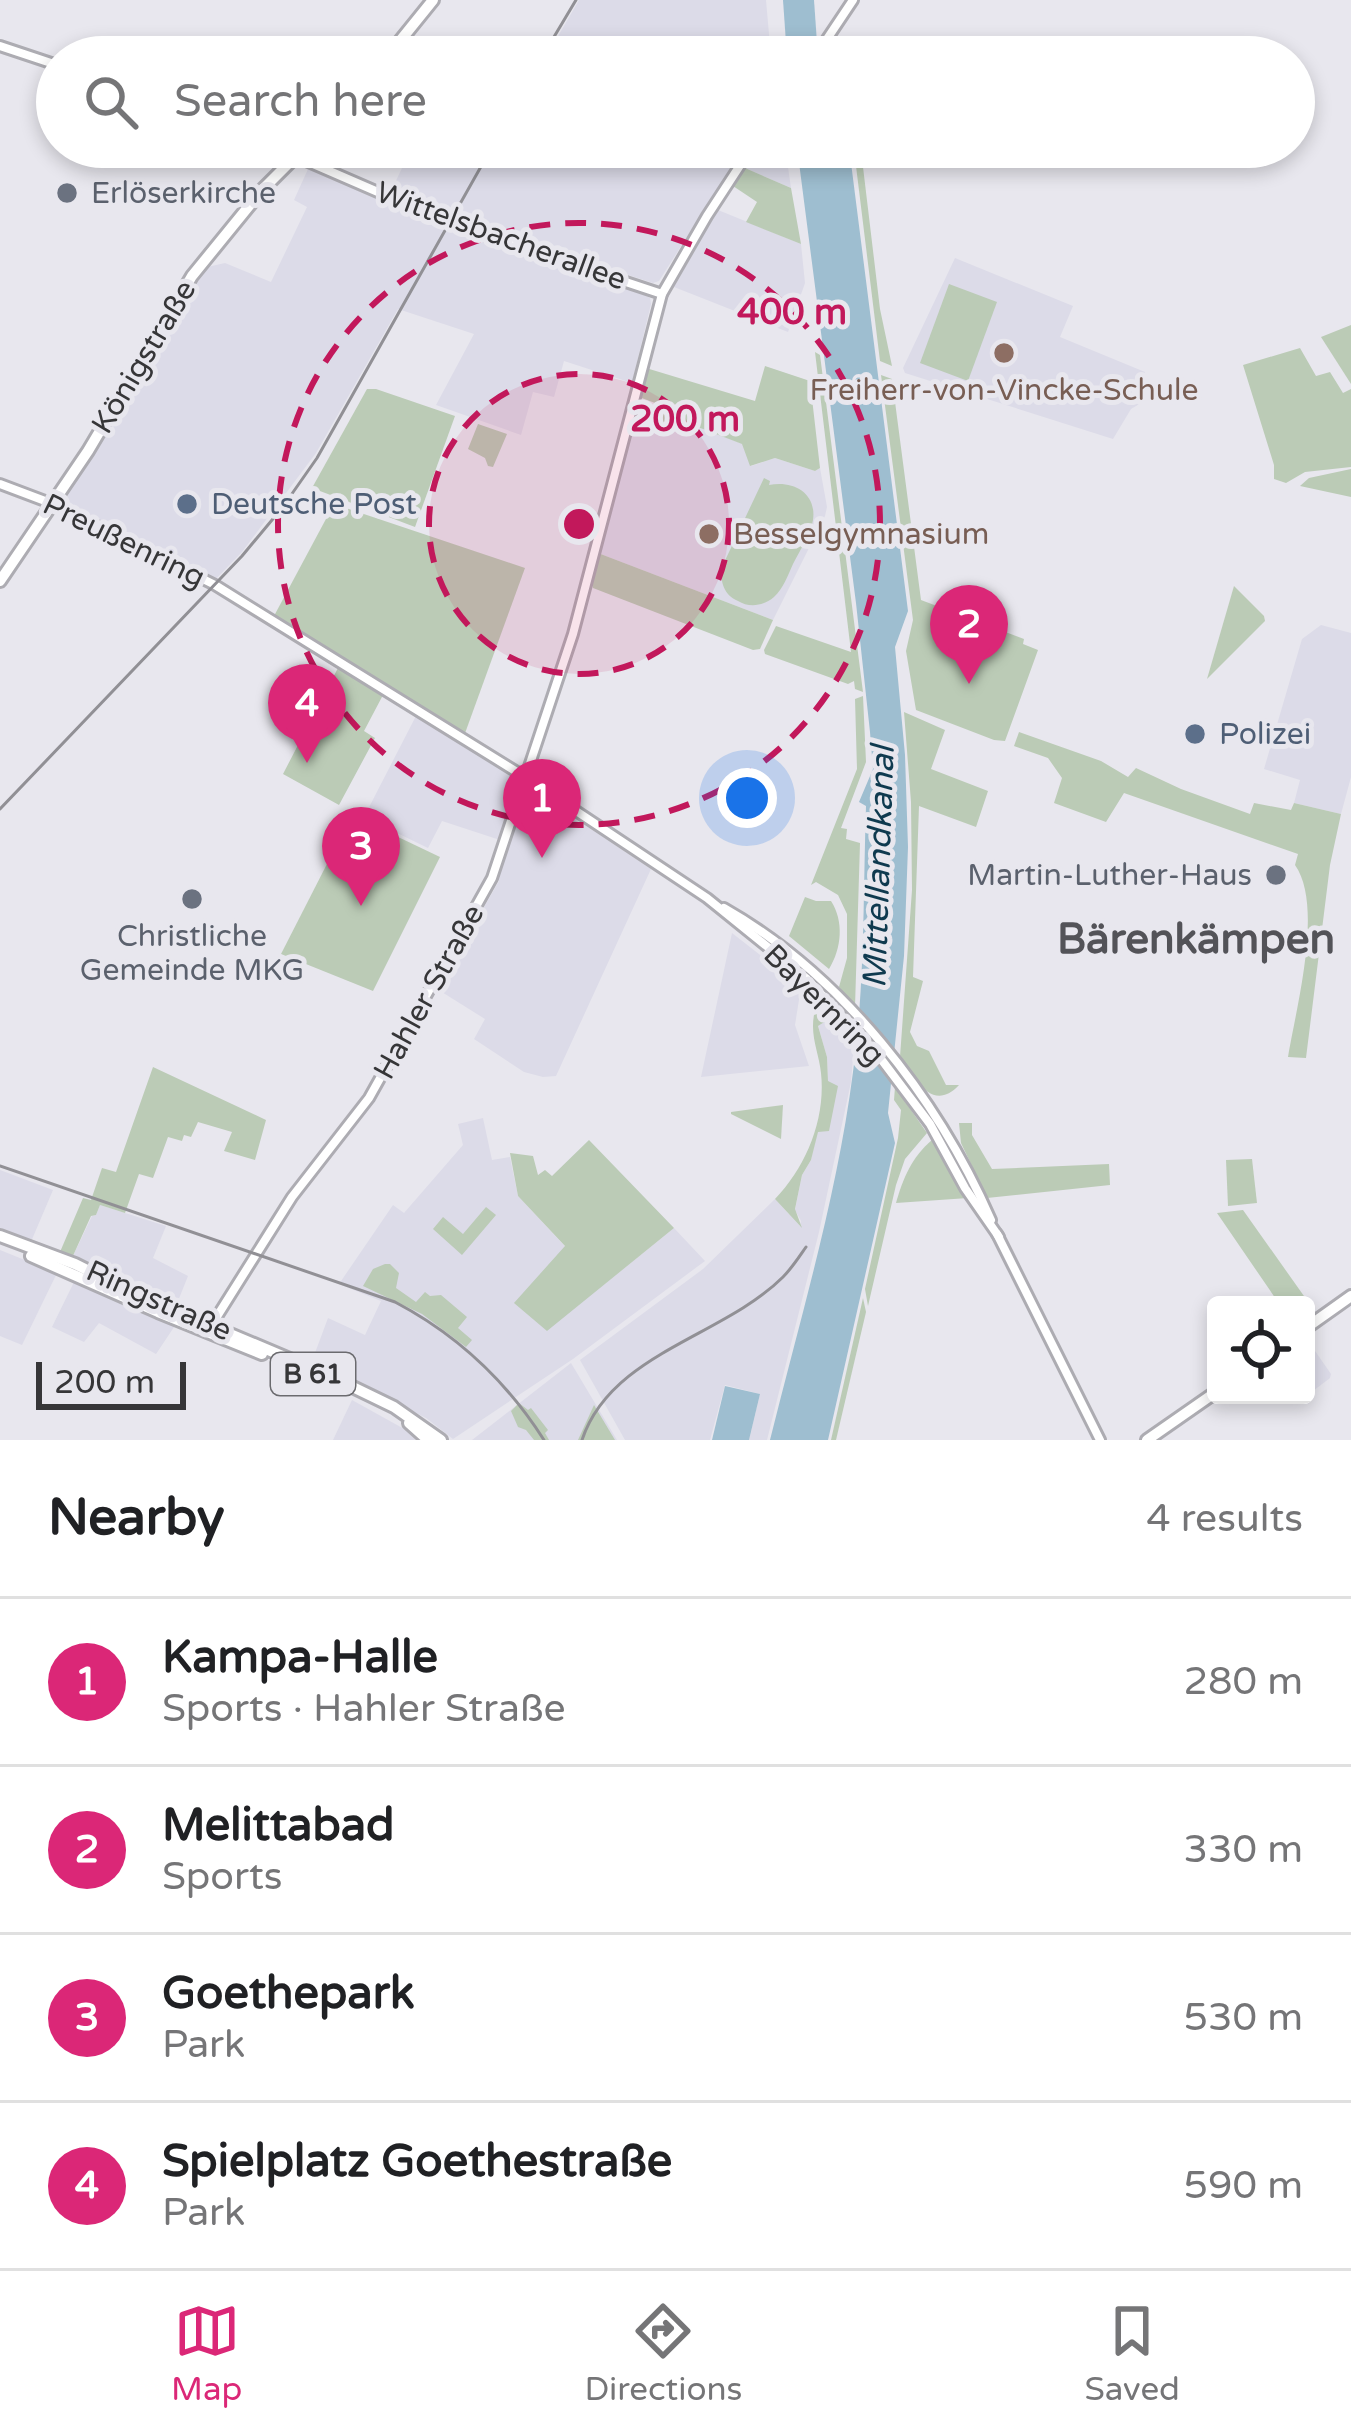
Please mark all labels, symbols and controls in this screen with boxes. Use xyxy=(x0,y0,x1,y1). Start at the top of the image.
search box xyxy=(36,36,1315,168)
icon: search xyxy=(78,69,144,135)
text: Search here xyxy=(174,75,427,129)
street label: Wittelsbacherallee xyxy=(371,174,631,298)
place label: Erlöserkirche xyxy=(91,175,276,212)
marker: Erlöserkirche xyxy=(54,180,80,206)
street label: Königstraße xyxy=(84,274,204,440)
text: 400 m xyxy=(737,291,847,334)
marker: Freiherr-von-Vincke-Schule xyxy=(991,340,1017,366)
place label: Freiherr-von-Vincke-Schule xyxy=(810,372,1198,409)
text: 200 m xyxy=(630,398,740,441)
street label: Preußenring xyxy=(37,486,211,596)
place label: Deutsche Post xyxy=(211,486,417,523)
marker: Deutsche Post xyxy=(174,491,200,517)
centre of rings xyxy=(558,503,600,545)
place label: Besselgymnasium xyxy=(733,516,989,553)
marker: Besselgymnasium xyxy=(696,521,722,547)
pin: 2 xyxy=(930,585,1008,684)
pin: 4 xyxy=(268,664,346,763)
place label: Polizei xyxy=(1219,716,1311,753)
marker: Polizei xyxy=(1182,721,1208,747)
water label: Mittellandkanal xyxy=(855,741,903,989)
pin: 1 xyxy=(503,759,581,858)
your location xyxy=(717,768,777,828)
pin: 3 xyxy=(322,807,400,906)
place label: Martin-Luther-Haus xyxy=(967,857,1252,894)
marker: Martin-Luther-Haus xyxy=(1263,862,1289,888)
marker: Christliche Gemeinde MKG xyxy=(179,886,205,912)
street label: Hahler Straße xyxy=(366,898,492,1086)
district label: Bärenkämpen xyxy=(1057,914,1335,965)
place label: Christliche Gemeinde MKG xyxy=(80,918,304,989)
street label: Bayernring xyxy=(756,937,892,1073)
street label: Ringstraße xyxy=(81,1253,237,1349)
map controls xyxy=(1207,1296,1315,1404)
button: locate xyxy=(1207,1296,1315,1404)
road number: B 61 xyxy=(271,1353,355,1395)
scale bar xyxy=(36,1356,186,1409)
text: 200 m xyxy=(54,1363,155,1402)
text: Nearby xyxy=(48,1487,225,1549)
text: 4 results xyxy=(1146,1495,1303,1542)
text: Kampa-Halle xyxy=(162,1631,438,1685)
text: 1 xyxy=(75,1658,99,1705)
text: 280 m xyxy=(1184,1658,1303,1705)
text: Sports · Hahler Straße xyxy=(162,1685,566,1732)
text: Melittabad xyxy=(162,1799,394,1853)
text: 2 xyxy=(75,1826,99,1873)
text: 330 m xyxy=(1184,1826,1303,1873)
text: Sports xyxy=(162,1853,283,1900)
text: Goethepark xyxy=(162,1967,414,2021)
text: 3 xyxy=(75,1994,99,2041)
text: 530 m xyxy=(1184,1994,1303,2041)
text: Park xyxy=(162,2021,245,2068)
text: Spielplatz Goethestraße xyxy=(162,2135,672,2189)
text: 4 xyxy=(75,2162,99,2209)
text: 590 m xyxy=(1184,2162,1303,2209)
text: Park xyxy=(162,2189,245,2236)
tab: Map xyxy=(171,2298,242,2409)
tab: Directions xyxy=(584,2298,742,2409)
tab: Saved xyxy=(1085,2298,1180,2409)

